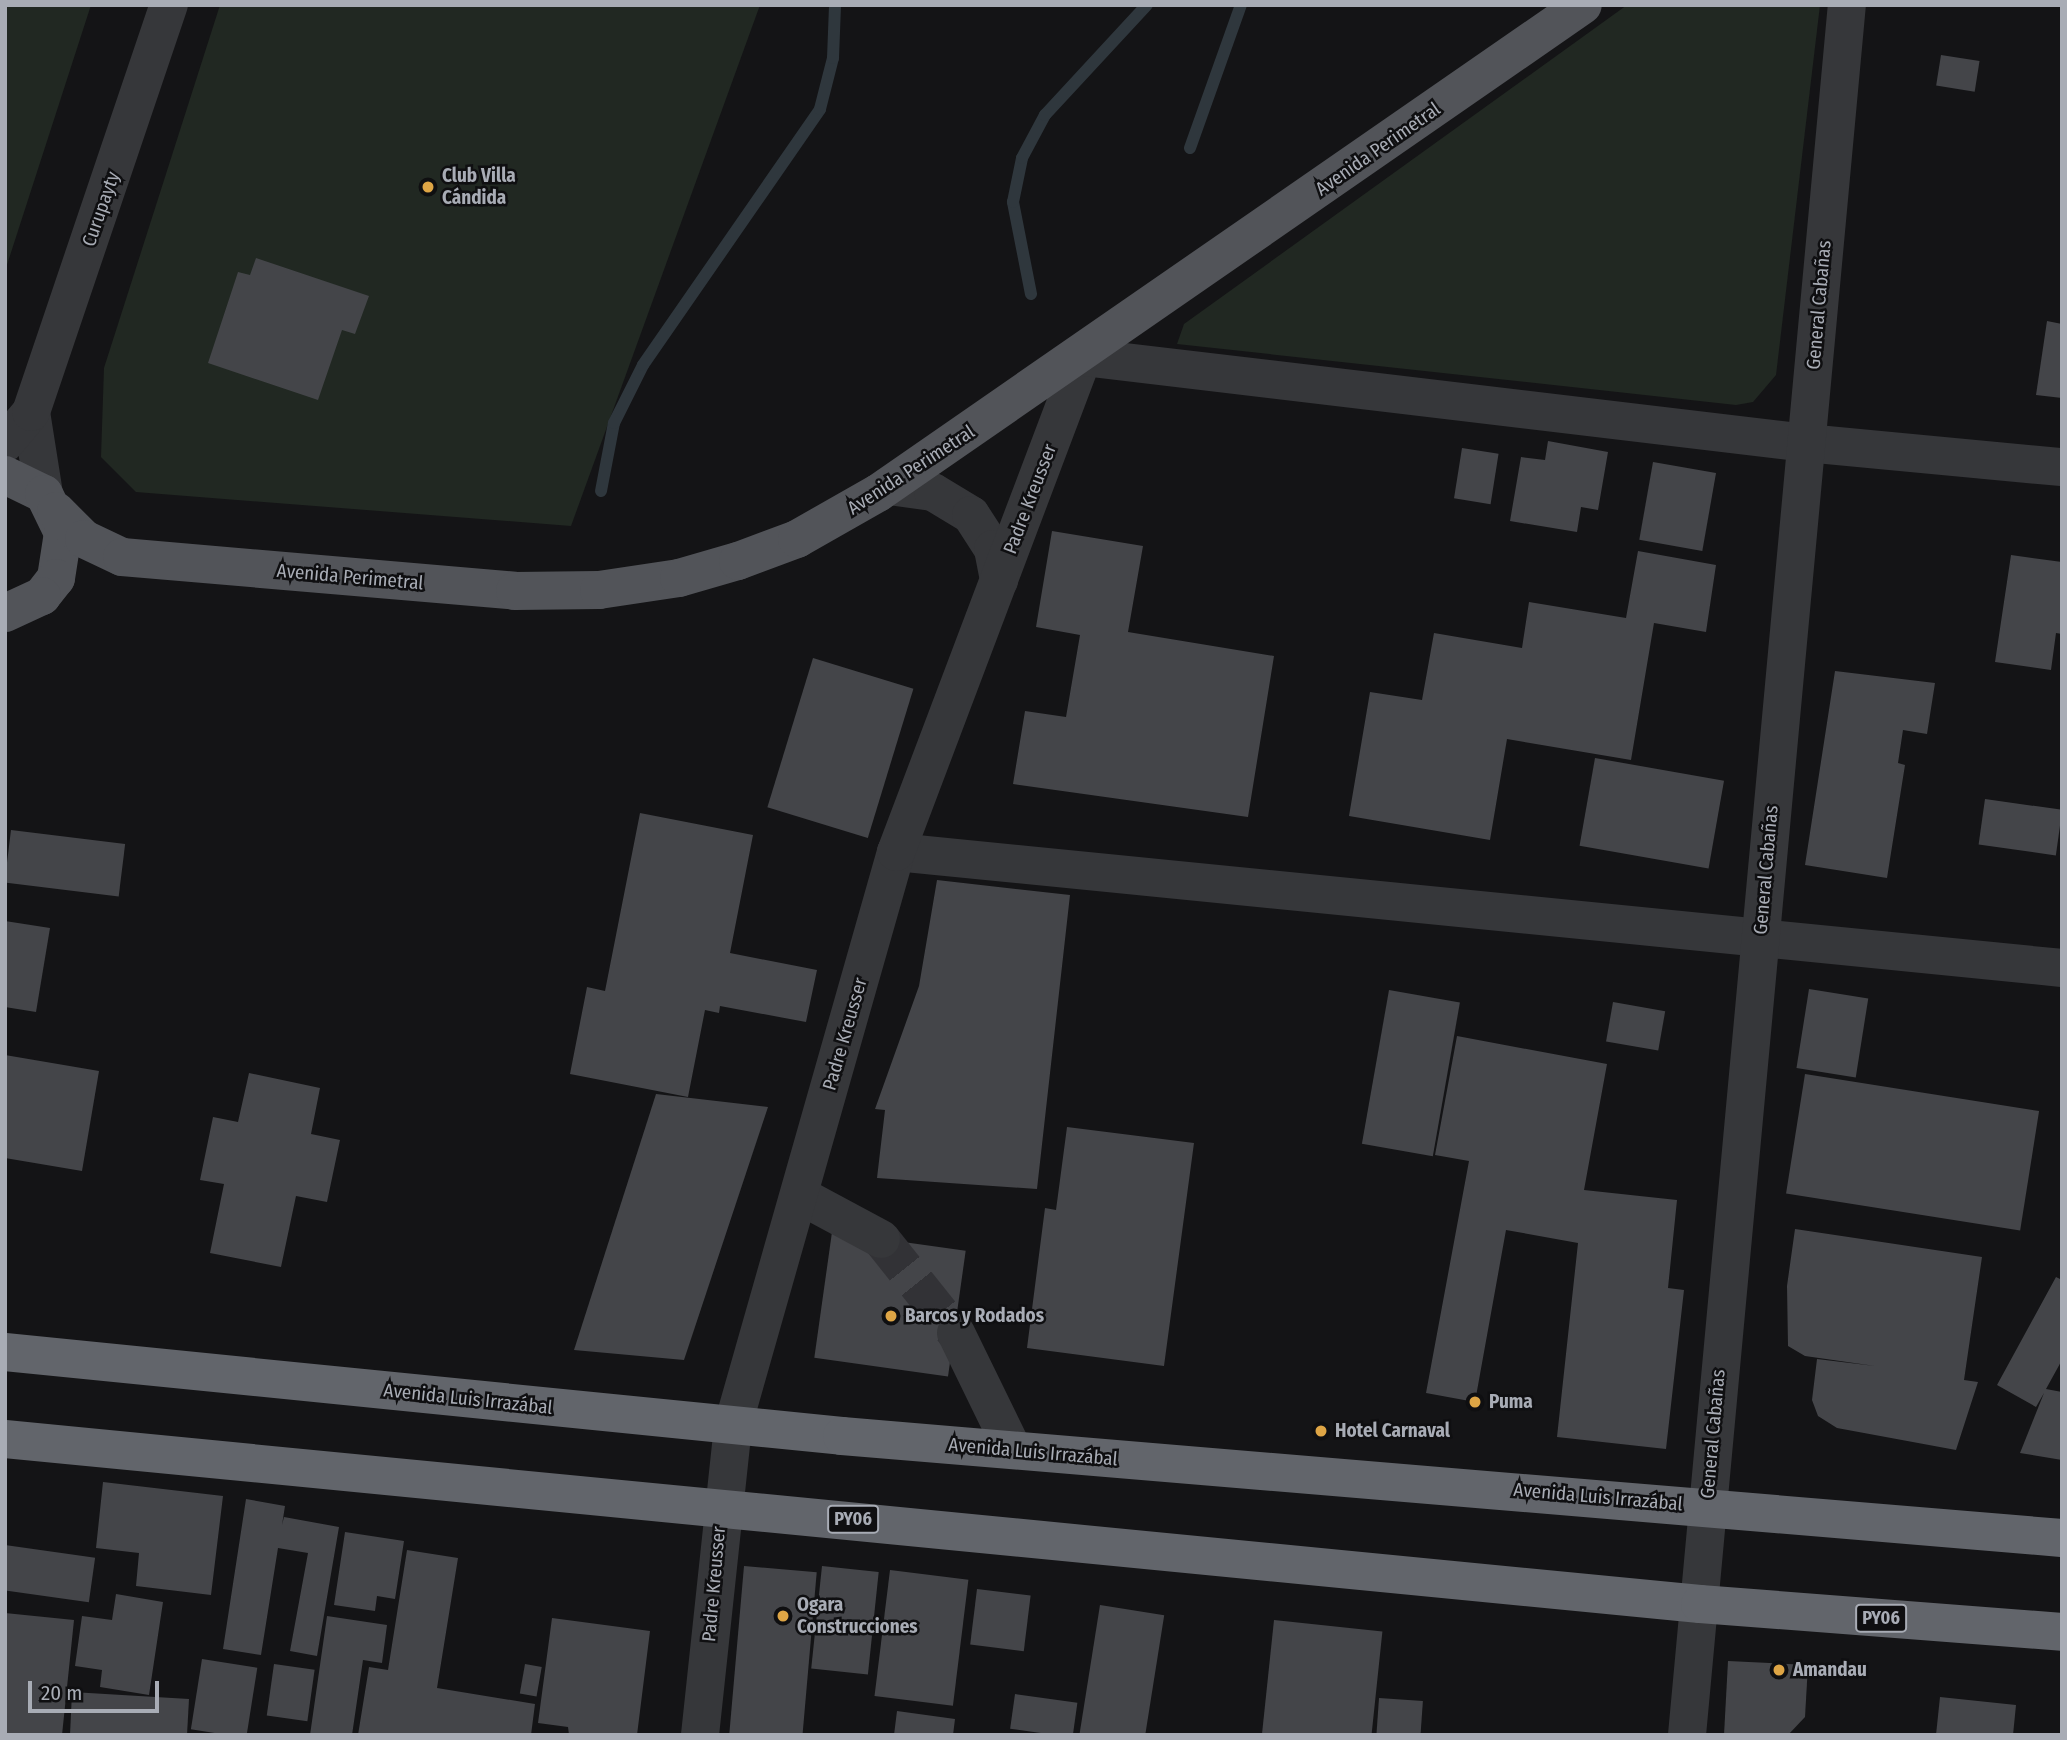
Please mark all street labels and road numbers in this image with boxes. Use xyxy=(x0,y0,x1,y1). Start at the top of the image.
street label: Avenida Perimetral xyxy=(1311,97,1445,201)
street label: Curupayty xyxy=(78,168,124,250)
street label: General Cabañas xyxy=(1802,239,1836,371)
street label: Avenida Perimetral xyxy=(843,420,979,520)
street label: Padre Kreusser xyxy=(999,441,1061,557)
street label: Avenida Perimetral xyxy=(276,559,424,595)
street label: General Cabañas xyxy=(1749,804,1783,936)
street label: Padre Kreusser xyxy=(818,975,872,1093)
street label: General Cabañas xyxy=(1696,1368,1730,1500)
street label: Avenida Luis Irrazábal xyxy=(382,1379,554,1419)
street label: Avenida Luis Irrazábal xyxy=(948,1433,1118,1471)
street label: Avenida Luis Irrazábal xyxy=(1513,1478,1683,1516)
road number: PY06 xyxy=(827,1504,879,1534)
street label: Padre Kreusser xyxy=(698,1525,730,1643)
road number: PY06 xyxy=(1855,1604,1907,1632)

